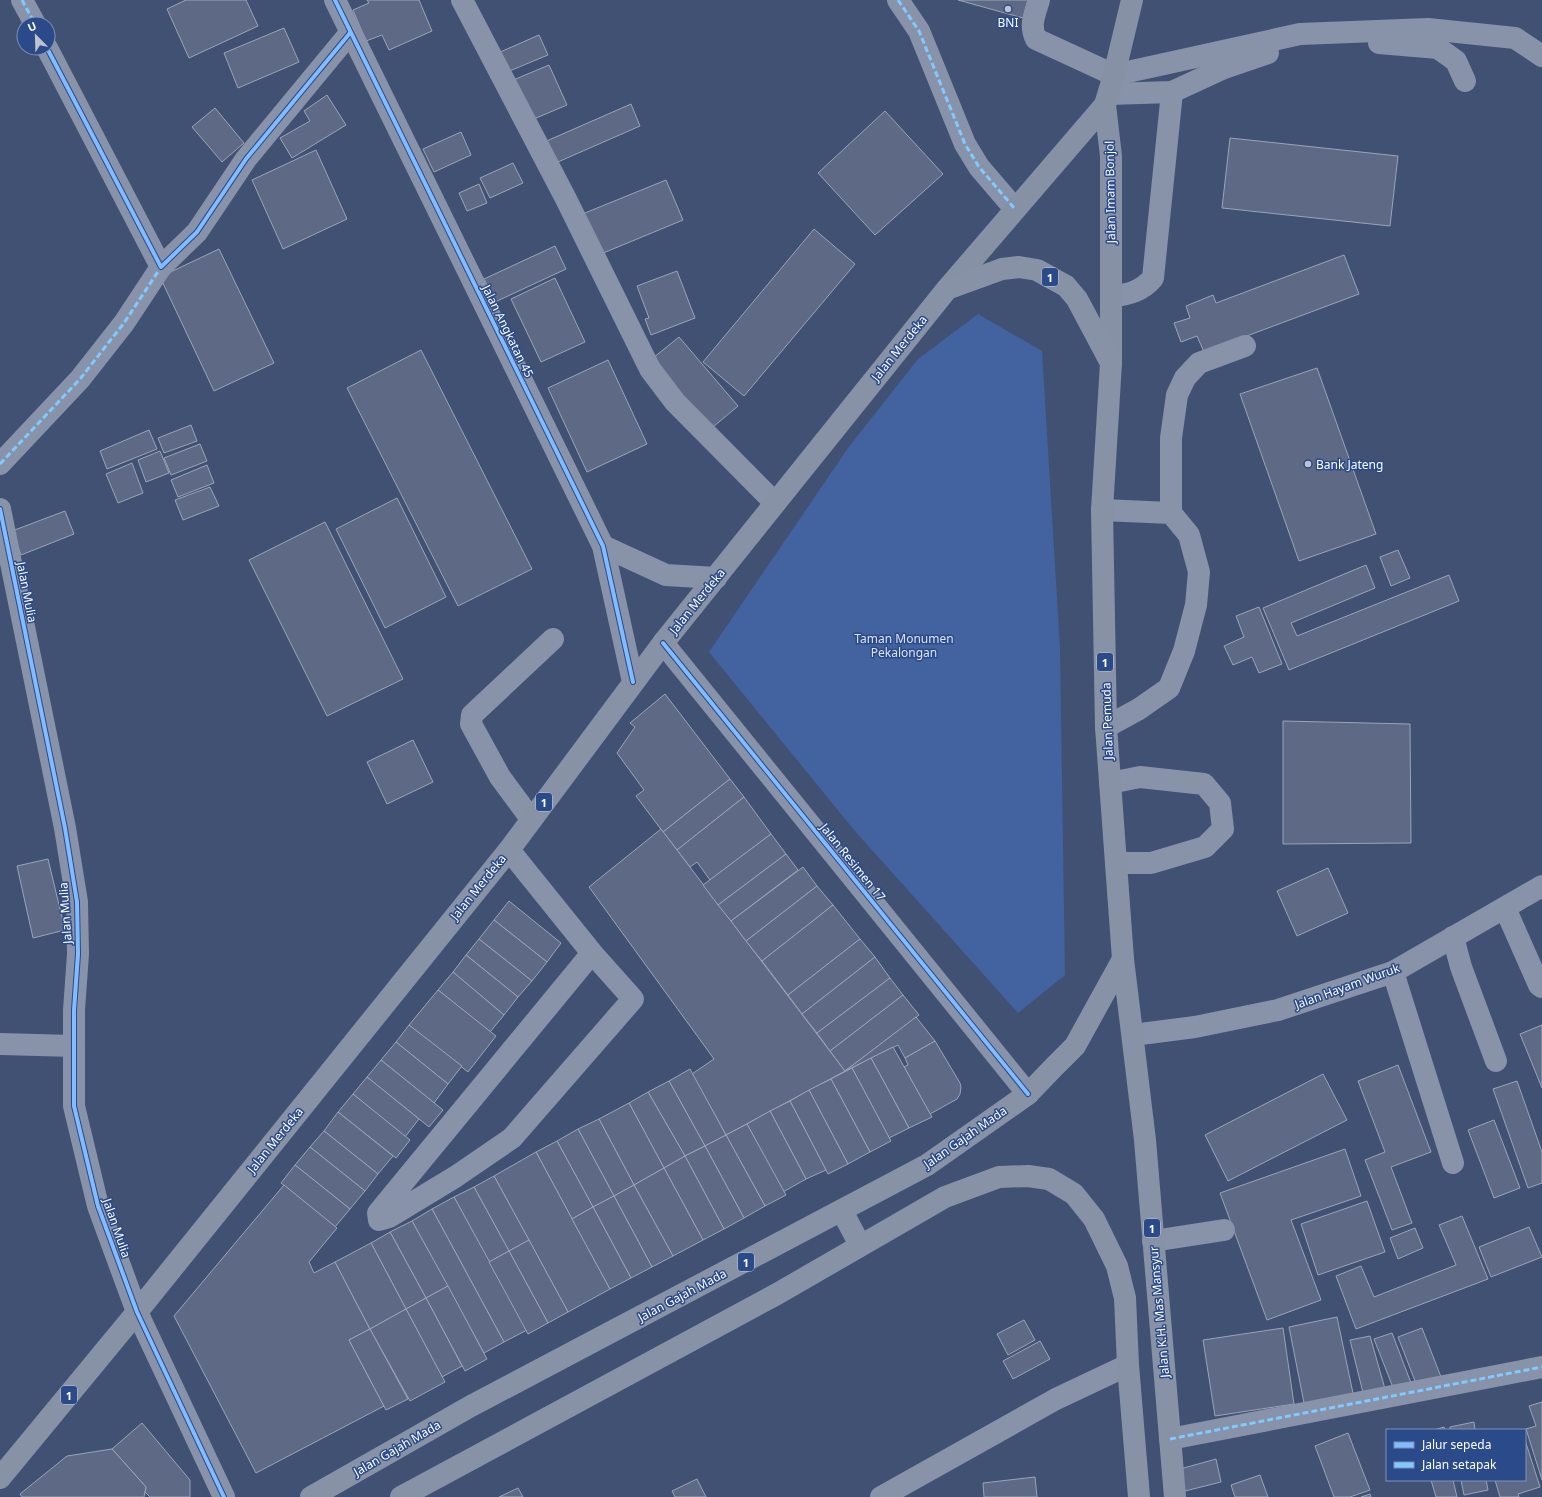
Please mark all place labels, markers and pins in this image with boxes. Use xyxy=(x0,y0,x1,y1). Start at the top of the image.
marker: BNI xyxy=(1003,4,1013,14)
place label: BNI xyxy=(998,14,1019,31)
place label: Bank Jateng xyxy=(1316,456,1383,473)
marker: Bank Jateng xyxy=(1303,459,1313,469)

